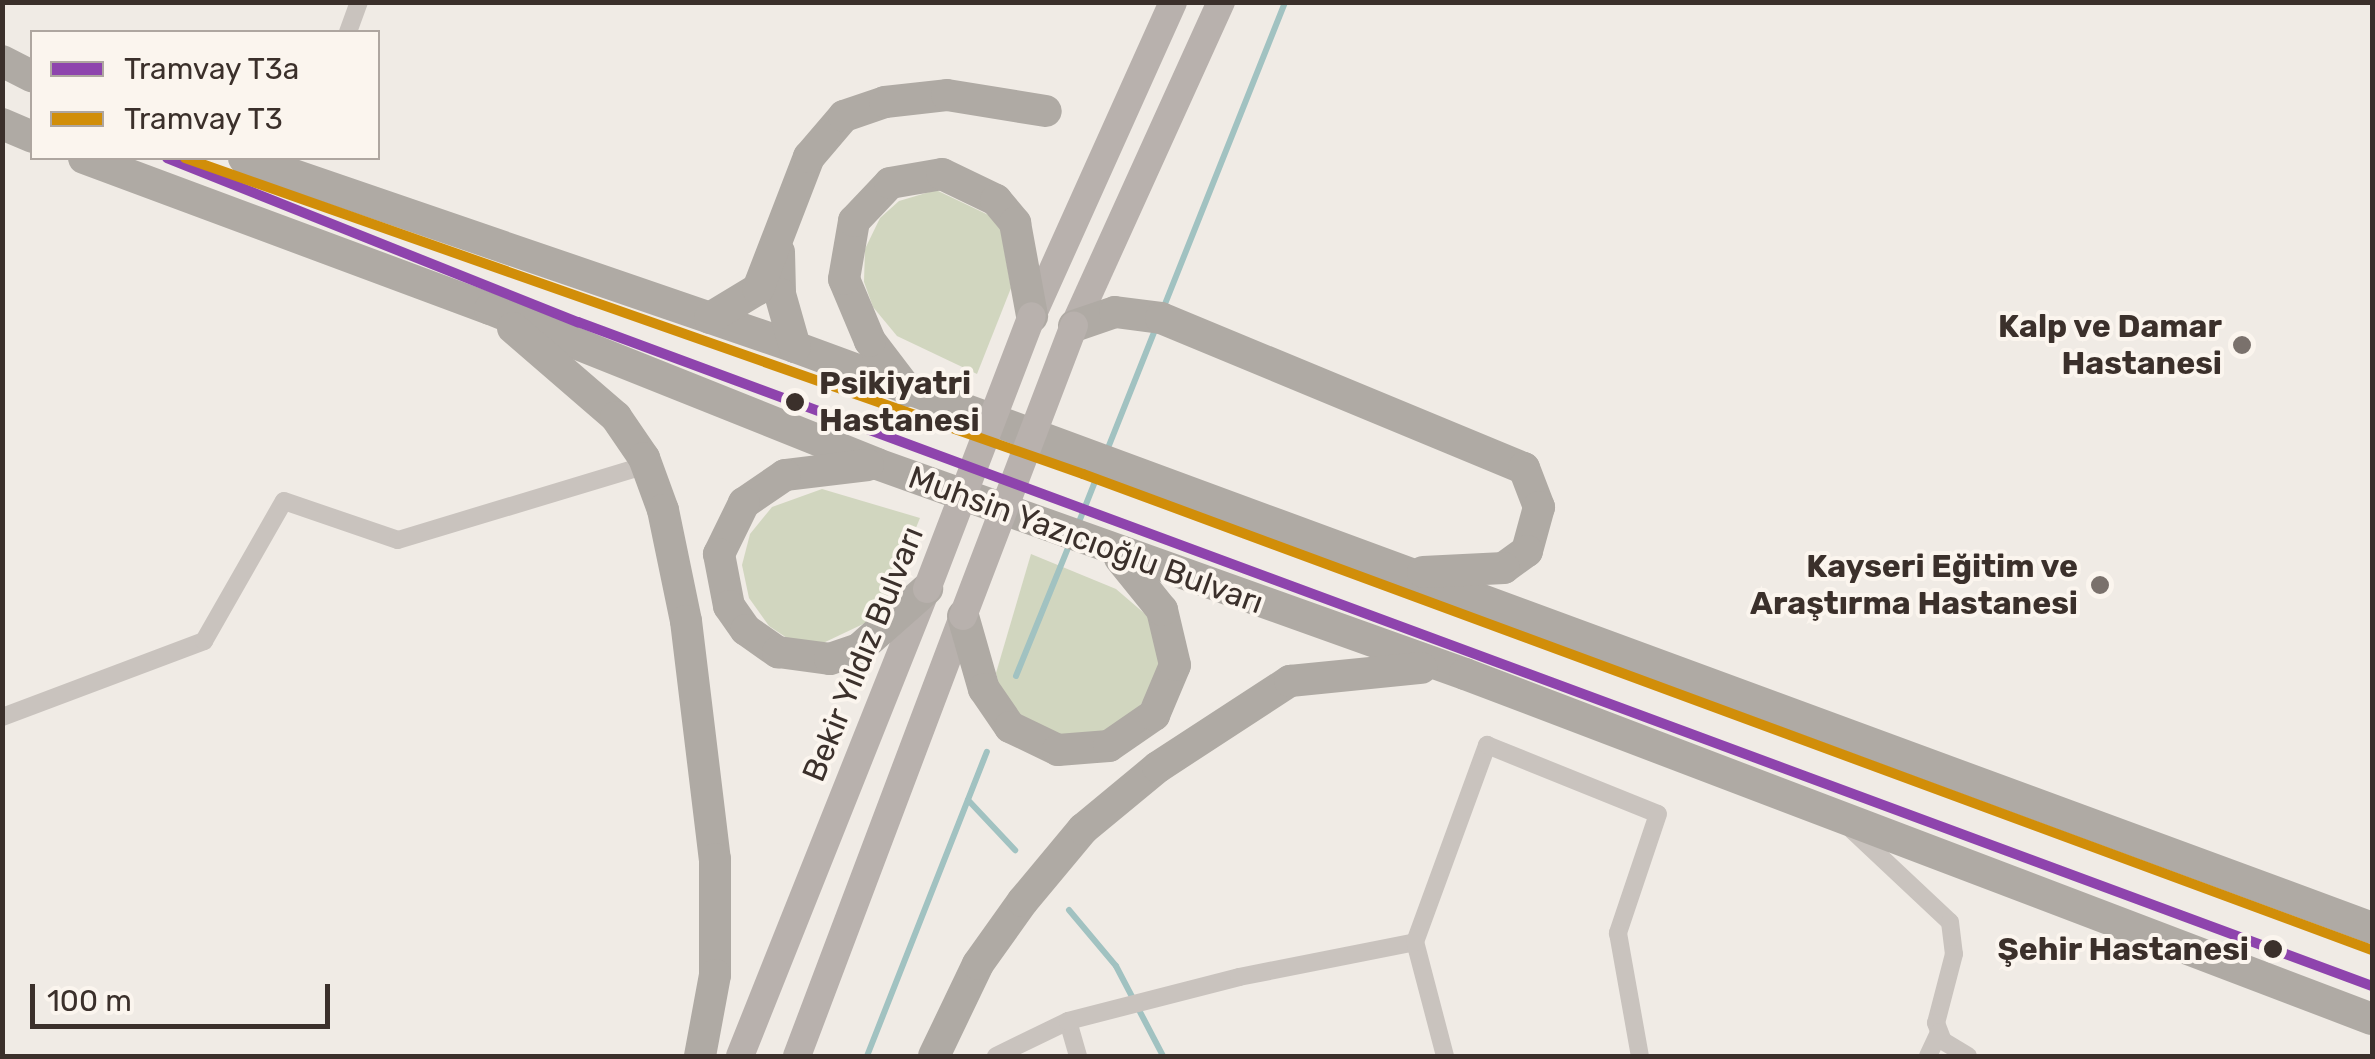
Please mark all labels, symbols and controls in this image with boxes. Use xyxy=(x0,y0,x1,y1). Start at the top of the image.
legend xyxy=(30,30,380,160)
text: Tramvay T3a xyxy=(124,51,299,87)
text: Tramvay T3 xyxy=(124,101,283,137)
place label: Kalp ve Damar Hastanesi xyxy=(1997,308,2222,383)
marker: Kalp ve Damar Hastanesi xyxy=(2231,334,2253,356)
place label: Psikiyatri Hastanesi xyxy=(819,365,980,440)
marker: Psikiyatri Hastanesi xyxy=(780,387,810,417)
street label: Muhsin Yazıcıoğlu Bulvarı xyxy=(903,458,1269,622)
street label: Bekir Yıldız Bulvarı xyxy=(794,520,932,788)
place label: Kayseri Eğitim ve Araştırma Hastanesi xyxy=(1750,548,2078,623)
marker: Kayseri Eğitim ve Araştırma Hastanesi xyxy=(2087,572,2113,598)
place label: Şehir Hastanesi xyxy=(1997,930,2249,968)
marker: Şehir Hastanesi xyxy=(2258,934,2288,964)
scale bar xyxy=(35,964,335,1026)
text: 100 m xyxy=(47,983,132,1019)

